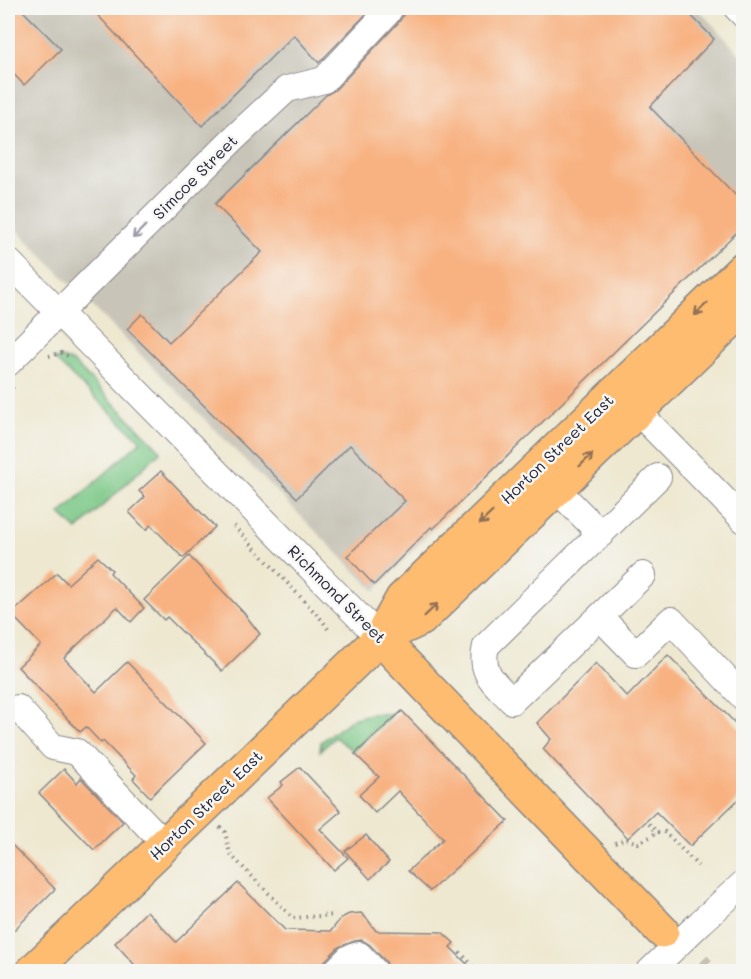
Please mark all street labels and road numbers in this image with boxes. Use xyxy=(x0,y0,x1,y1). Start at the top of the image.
street label: Simcoe Street xyxy=(148,130,241,223)
street label: Horton Street East xyxy=(496,389,618,508)
street label: Richmond Street xyxy=(284,540,391,647)
street label: Horton Street East xyxy=(145,745,267,864)

